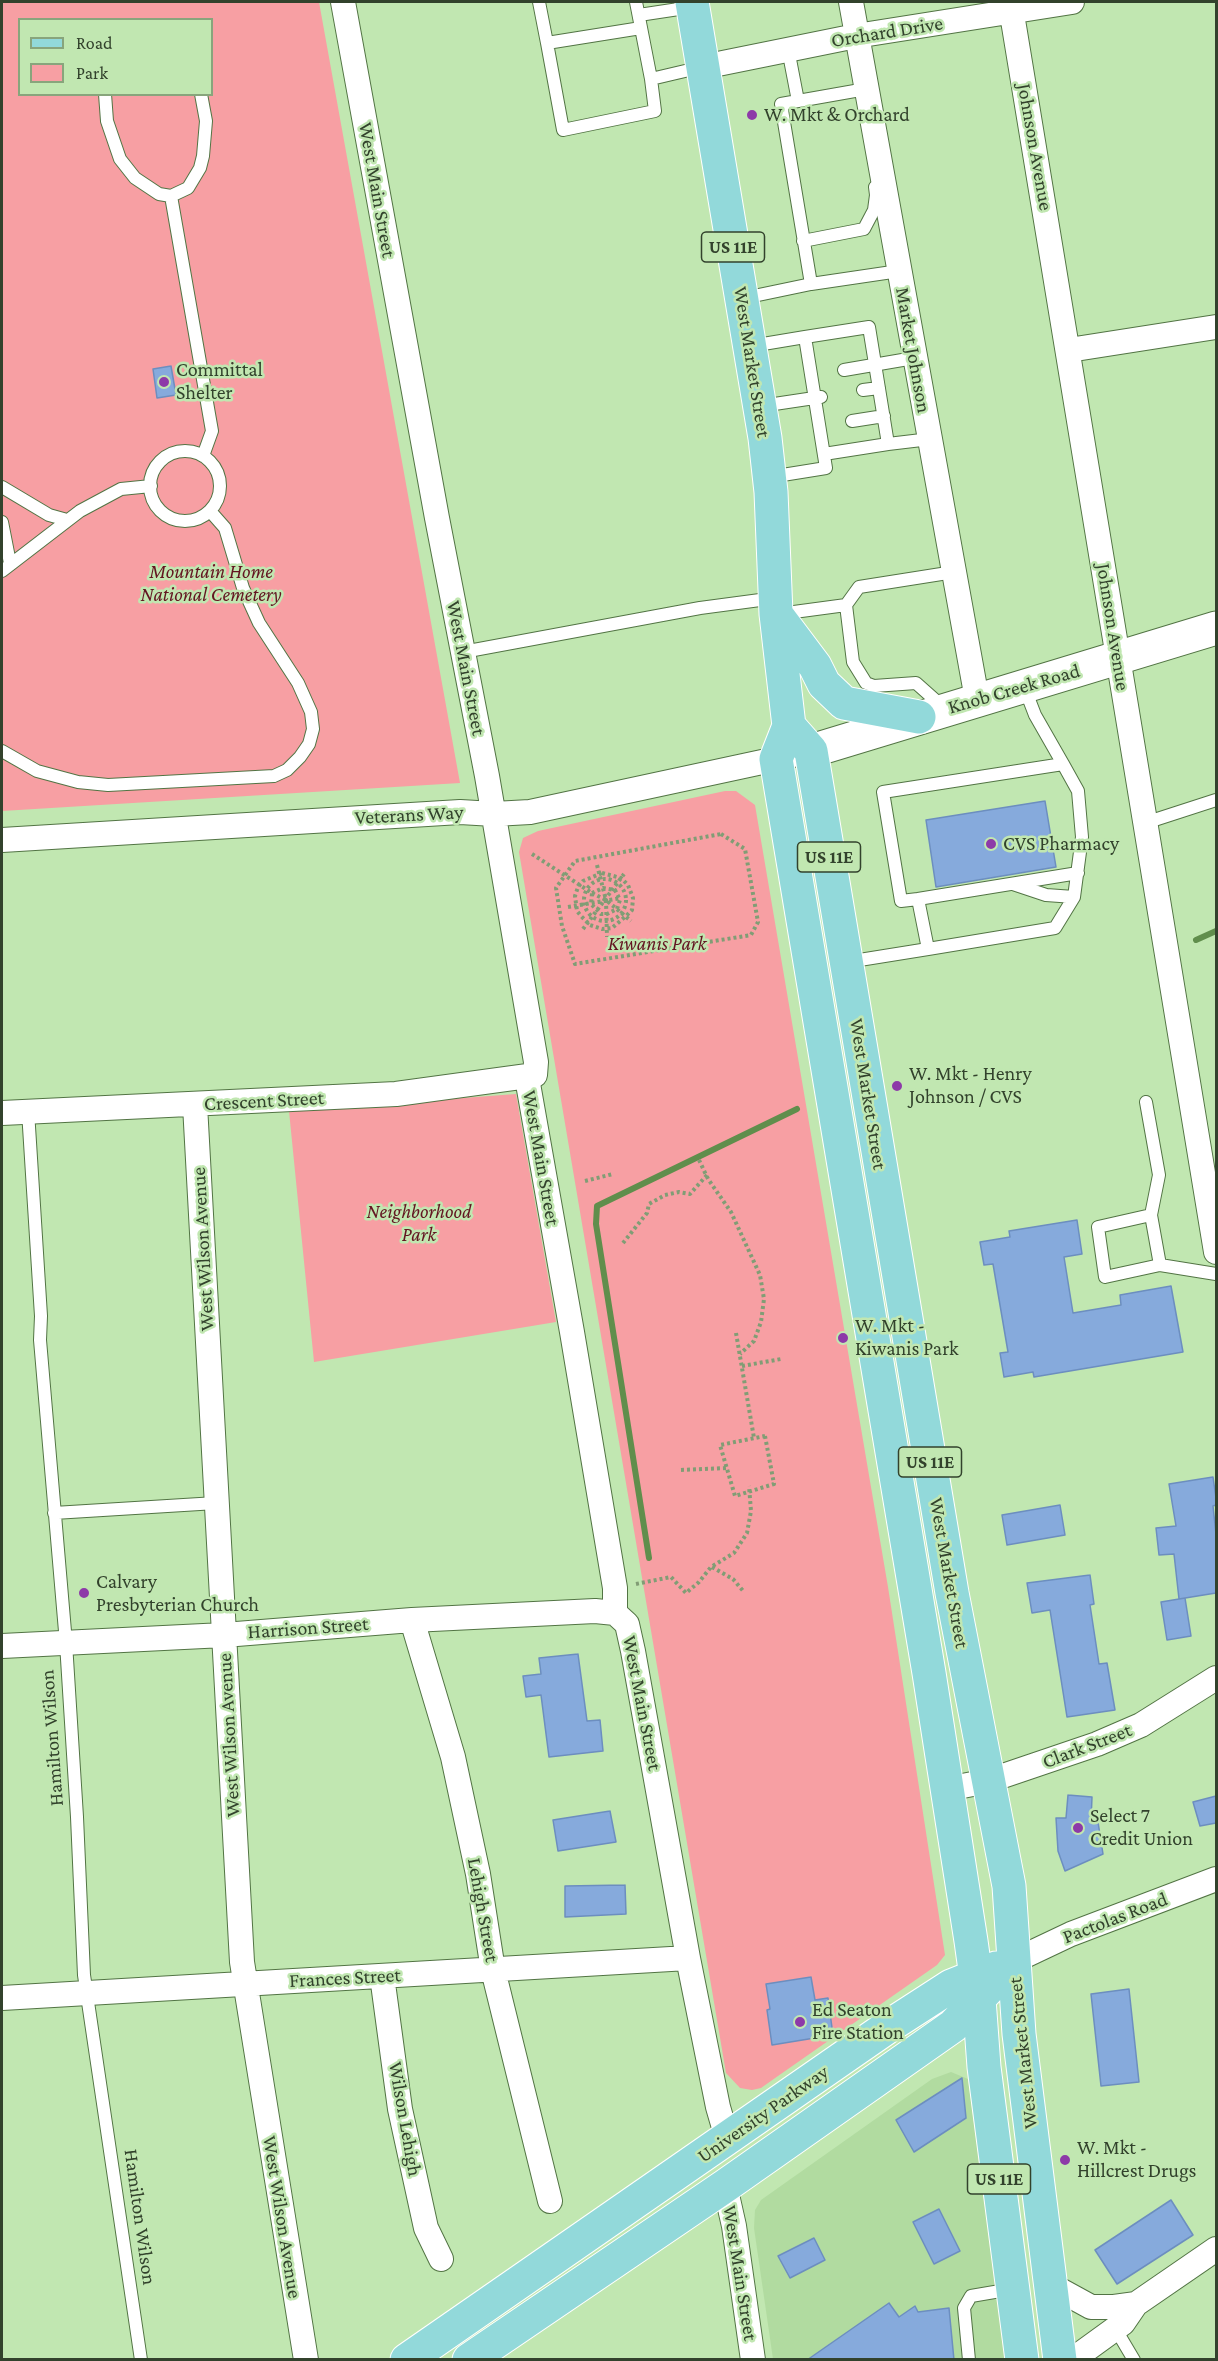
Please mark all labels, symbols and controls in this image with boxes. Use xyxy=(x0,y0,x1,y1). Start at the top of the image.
street label: Orchard Drive xyxy=(829,11,945,53)
legend xyxy=(18,18,213,96)
text: Road xyxy=(76,33,113,53)
text: Park xyxy=(76,63,108,83)
street label: Johnson Avenue xyxy=(1012,82,1058,212)
place label: W. Mkt & Orchard xyxy=(764,103,910,127)
marker: W. Mkt & Orchard xyxy=(745,108,759,122)
street label: West Main Street xyxy=(353,120,401,260)
road number: US 11E xyxy=(702,232,764,262)
street label: West Market Street xyxy=(728,285,776,439)
street label: Market Johnson xyxy=(890,285,936,415)
place label: Committal Shelter xyxy=(176,358,263,405)
marker: Committal Shelter xyxy=(157,375,171,389)
park label: Mountain Home National Cemetery xyxy=(140,560,282,607)
street label: Johnson Avenue xyxy=(1091,562,1135,692)
street label: West Main Street xyxy=(441,598,491,738)
street label: Knob Creek Road xyxy=(945,659,1083,719)
street label: Veterans Way xyxy=(354,800,464,830)
place label: CVS Pharmacy xyxy=(1003,832,1119,856)
marker: CVS Pharmacy xyxy=(984,837,998,851)
road number: US 11E xyxy=(798,842,860,872)
park label: Kiwanis Park xyxy=(608,932,706,956)
street label: West Market Street xyxy=(844,1017,892,1171)
place label: W. Mkt - Henry Johnson / CVS xyxy=(909,1062,1032,1109)
marker: W. Mkt - Henry Johnson / CVS xyxy=(890,1079,904,1093)
street label: Crescent Street xyxy=(203,1086,325,1116)
street label: West Main Street xyxy=(517,1088,565,1228)
street label: West Wilson Avenue xyxy=(187,1166,219,1332)
park label: Neighborhood Park xyxy=(367,1200,471,1247)
place label: W. Mkt - Kiwanis Park xyxy=(855,1314,959,1361)
marker: W. Mkt - Kiwanis Park xyxy=(836,1331,850,1345)
road number: US 11E xyxy=(898,1447,962,1477)
street label: West Market Street xyxy=(924,1496,974,1650)
place label: Calvary Presbyterian Church xyxy=(96,1570,259,1617)
marker: Calvary Presbyterian Church xyxy=(77,1586,91,1600)
street label: Harrison Street xyxy=(247,1612,369,1644)
street label: West Main Street xyxy=(617,1633,667,1773)
street label: West Wilson Avenue xyxy=(213,1652,245,1818)
street label: Hamilton Wilson xyxy=(35,1669,69,1807)
street label: Clark Street xyxy=(1039,1718,1135,1774)
place label: Select 7 Credit Union xyxy=(1090,1804,1193,1851)
marker: Select 7 Credit Union xyxy=(1071,1821,1085,1835)
street label: Lehigh Street xyxy=(462,1856,504,1964)
street label: Pactolas Road xyxy=(1059,1887,1171,1949)
street label: Frances Street xyxy=(288,1963,402,1993)
street label: West Market Street xyxy=(1003,1976,1043,2130)
place label: Ed Seaton Fire Station xyxy=(812,1998,904,2045)
marker: Ed Seaton Fire Station xyxy=(793,2015,807,2029)
street label: Wilson Lehigh xyxy=(383,2060,427,2178)
street label: University Parkway xyxy=(693,2060,833,2168)
street label: West Wilson Avenue xyxy=(257,2134,307,2300)
place label: W. Mkt - Hillcrest Drugs xyxy=(1077,2136,1196,2183)
street label: Hamilton Wilson xyxy=(119,2148,161,2286)
marker: W. Mkt - Hillcrest Drugs xyxy=(1058,2153,1072,2167)
road number: US 11E xyxy=(968,2164,1030,2194)
street label: West Main Street xyxy=(717,2203,763,2343)

